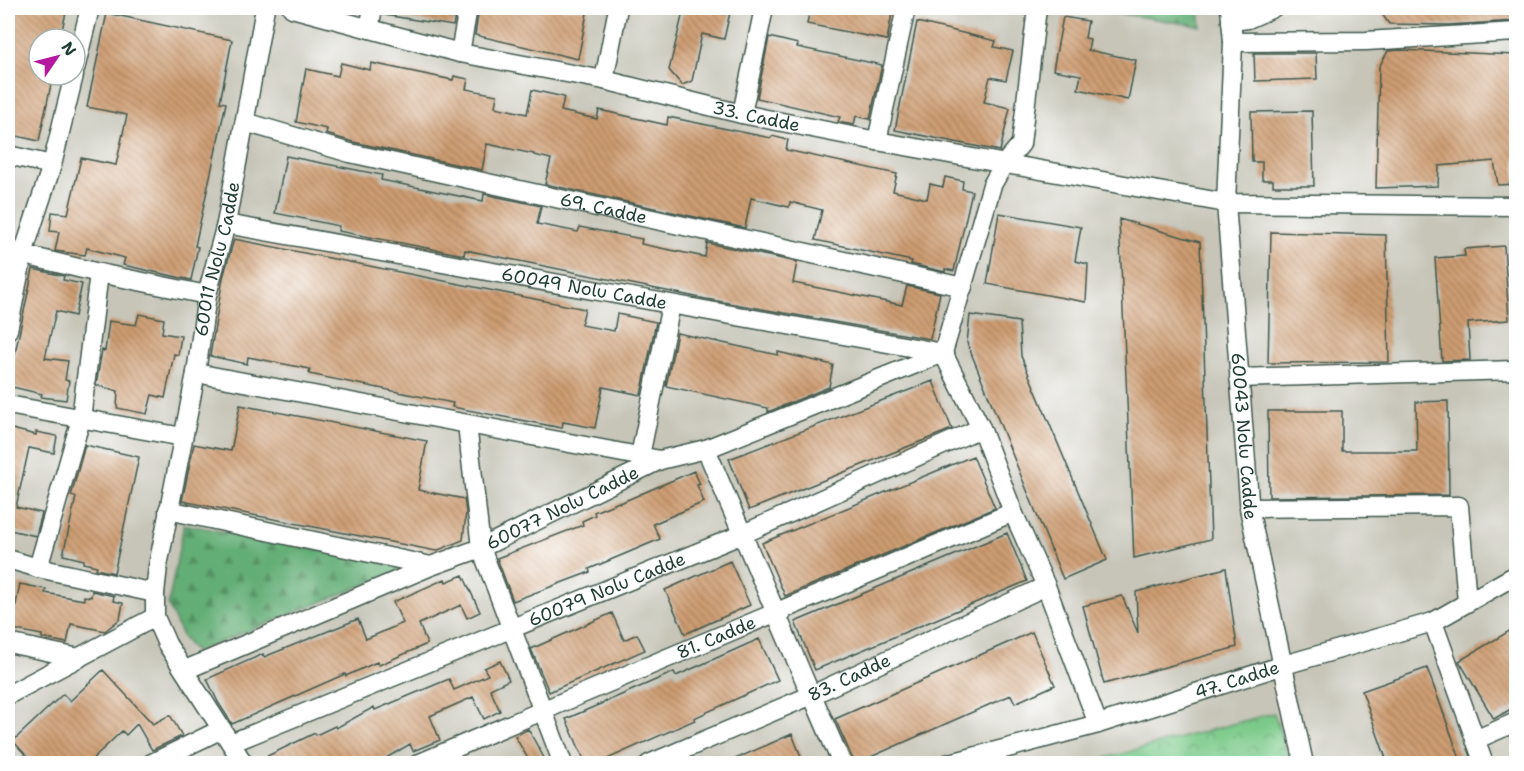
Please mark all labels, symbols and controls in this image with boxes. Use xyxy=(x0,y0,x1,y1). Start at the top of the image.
north arrow xyxy=(27,27,87,87)
text: N xyxy=(57,37,81,60)
street label: 33. Cadde xyxy=(710,95,802,137)
street label: 60011 Nolu Cadde xyxy=(189,180,245,338)
street label: 69. Cadde xyxy=(558,187,649,230)
street label: 60049 Nolu Cadde xyxy=(500,262,669,315)
street label: 60043 Nolu Cadde xyxy=(1226,352,1263,522)
street label: 60077 Nolu Cadde xyxy=(482,460,643,556)
street label: 60079 Nolu Cadde xyxy=(525,547,689,632)
street label: 81. Cadde xyxy=(673,610,760,665)
street label: 83. Cadde xyxy=(804,648,894,707)
street label: 47. Cadde xyxy=(1192,655,1282,705)

